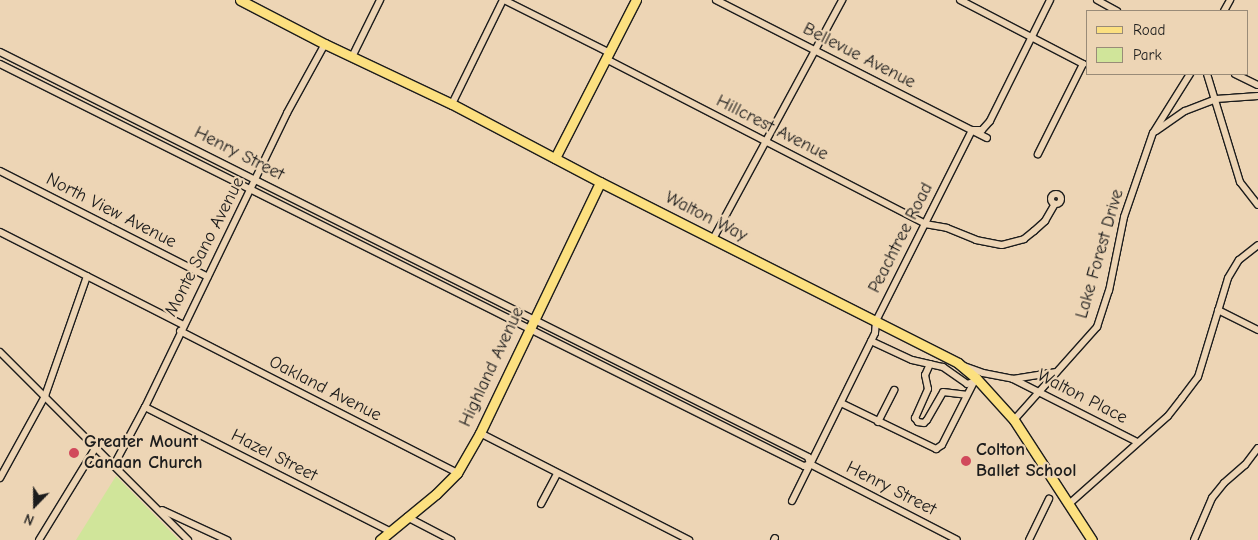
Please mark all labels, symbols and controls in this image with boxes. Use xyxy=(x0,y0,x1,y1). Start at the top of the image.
legend xyxy=(1086,10,1248,75)
street label: Bellevue Avenue xyxy=(799,18,919,94)
text: Road xyxy=(1133,21,1165,39)
text: Park xyxy=(1133,46,1162,64)
street label: Hillcrest Avenue xyxy=(712,90,832,166)
street label: Henry Street xyxy=(190,122,288,186)
street label: North View Avenue xyxy=(42,169,180,253)
street label: Monte Sano Avenue xyxy=(160,174,250,320)
street label: Peachtree Road xyxy=(864,179,938,297)
street label: Walton Way xyxy=(661,187,751,247)
street label: Lake Forest Drive xyxy=(1071,187,1129,321)
street label: Highland Avenue xyxy=(455,304,529,430)
street label: Oakland Avenue xyxy=(265,351,385,427)
street label: Walton Place xyxy=(1033,365,1131,429)
street label: Hazel Street xyxy=(227,425,321,487)
place label: Greater Mount Canaan Church xyxy=(84,432,203,474)
place label: Colton Ballet School xyxy=(976,440,1076,482)
marker: Greater Mount Canaan Church xyxy=(68,447,80,459)
marker: Colton Ballet School xyxy=(960,455,972,467)
street label: Henry Street xyxy=(842,457,940,521)
north arrow xyxy=(10,480,60,530)
text: N xyxy=(22,510,37,529)

